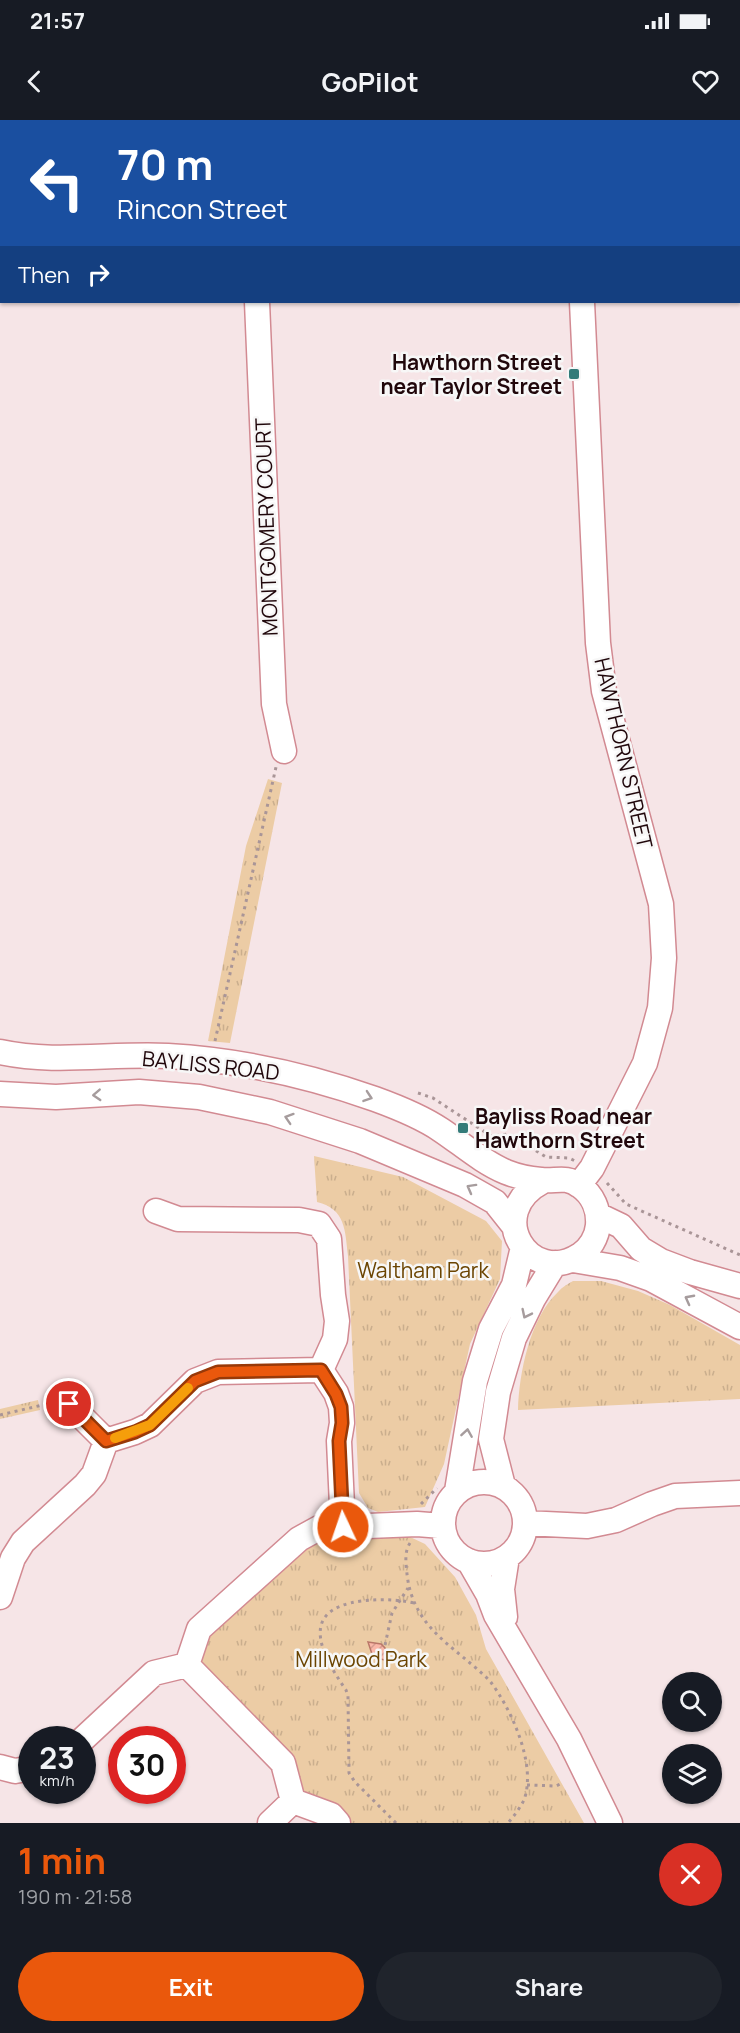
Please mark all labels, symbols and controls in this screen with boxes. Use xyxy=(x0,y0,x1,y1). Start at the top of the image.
text: 21:57 xyxy=(30,6,85,36)
text: GoPilot xyxy=(321,63,419,100)
icon: back xyxy=(18,65,51,98)
icon: heart xyxy=(689,65,722,98)
text: 70 m xyxy=(117,135,213,193)
icon: left xyxy=(18,144,96,222)
text: Rincon Street xyxy=(117,190,288,227)
icon: right xyxy=(82,258,115,291)
text: Then xyxy=(18,260,70,290)
place label: Hawthorn Street near Taylor Street xyxy=(381,348,562,400)
marker: Hawthorn Street near Taylor Street xyxy=(567,367,581,381)
street label: MONTGOMERY COURT xyxy=(248,417,284,636)
street label: HAWTHORN STREET xyxy=(588,655,660,852)
street label: BAYLISS ROAD xyxy=(141,1044,281,1086)
one-way arrow xyxy=(93,1088,102,1101)
one-way arrow xyxy=(362,1089,373,1102)
place label: Bayliss Road near Hawthorn Street xyxy=(475,1102,652,1154)
one-way arrow xyxy=(284,1113,295,1125)
marker: Bayliss Road near Hawthorn Street xyxy=(456,1121,470,1135)
one-way arrow xyxy=(467,1184,477,1196)
park label: Waltham Park xyxy=(357,1256,489,1284)
one-way arrow xyxy=(685,1295,695,1306)
one-way arrow xyxy=(521,1307,533,1318)
pin xyxy=(43,1378,94,1429)
icon: arrive xyxy=(52,1387,85,1420)
one-way arrow xyxy=(460,1429,473,1439)
position arrow xyxy=(311,1495,375,1559)
park label: Millwood Park xyxy=(295,1645,427,1673)
map controls xyxy=(662,1672,722,1804)
button: search xyxy=(662,1672,722,1732)
speed limit sign: 30 xyxy=(108,1726,186,1804)
text: 23 xyxy=(39,1737,75,1778)
button: layers xyxy=(662,1744,722,1804)
text: km/h xyxy=(40,1770,74,1791)
text: 1 min xyxy=(18,1836,106,1885)
button: close xyxy=(659,1843,722,1906)
text: 190 m · 21:58 xyxy=(18,1883,132,1910)
button: Exit xyxy=(18,1952,364,2021)
button: Share xyxy=(376,1952,722,2021)

